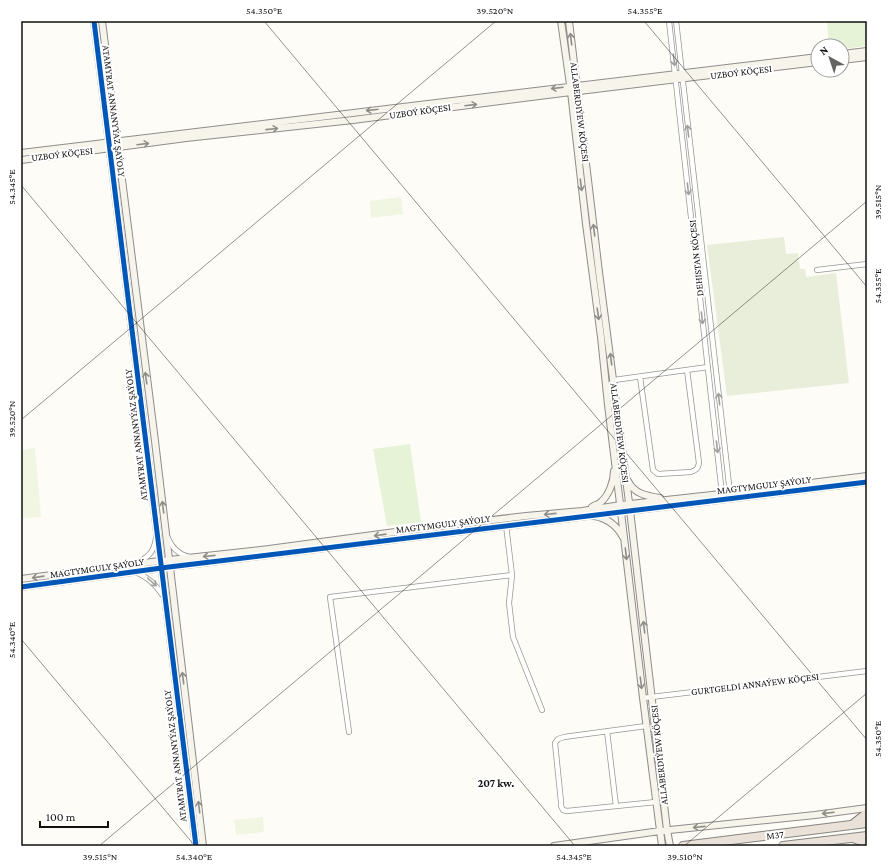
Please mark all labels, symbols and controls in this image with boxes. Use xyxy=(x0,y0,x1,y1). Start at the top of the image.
text: 54.350°E xyxy=(246,5,283,16)
text: 39.520°N xyxy=(477,5,514,16)
text: 54.355°E xyxy=(627,5,663,16)
one-way arrow xyxy=(567,33,575,46)
north arrow xyxy=(810,38,850,78)
text: N xyxy=(817,43,831,57)
street label: ATAMYRAT ANNANYÝAZ ŞAÝOLY xyxy=(100,44,128,178)
one-way arrow xyxy=(670,53,678,66)
street label: ALLABERDIÝEW KÖÇESI xyxy=(568,61,592,163)
street label: UZBOÝ KÖÇESI xyxy=(710,63,772,81)
one-way arrow xyxy=(551,84,564,92)
street label: UZBOÝ KÖÇESI xyxy=(389,101,451,121)
one-way arrow xyxy=(464,101,477,109)
one-way arrow xyxy=(366,107,379,114)
one-way arrow xyxy=(265,125,278,133)
one-way arrow xyxy=(684,125,692,138)
one-way arrow xyxy=(136,140,149,148)
street label: UZBOÝ KÖÇESI xyxy=(31,145,93,163)
text: 54.345°E xyxy=(6,169,17,205)
one-way arrow xyxy=(578,178,585,191)
one-way arrow xyxy=(685,182,692,195)
text: 39.515°N xyxy=(872,184,883,219)
street label: DEHISTAN KÖÇESI xyxy=(687,219,705,297)
one-way arrow xyxy=(591,224,598,237)
text: 54.355°E xyxy=(872,268,883,304)
one-way arrow xyxy=(594,307,602,320)
one-way arrow xyxy=(699,311,706,324)
one-way arrow xyxy=(607,353,615,366)
street label: ATAMYRAT ANNANYÝAZ ŞAÝOLY xyxy=(122,368,150,502)
one-way arrow xyxy=(142,372,150,385)
street label: ALLABERDIÝEW KÖÇESI xyxy=(608,382,632,484)
one-way arrow xyxy=(716,393,723,406)
text: 39.520°N xyxy=(6,400,17,437)
one-way arrow xyxy=(713,440,721,453)
street label: MAGTYMGULY ŞAÝOLY xyxy=(716,474,813,496)
one-way arrow xyxy=(159,501,166,514)
one-way arrow xyxy=(544,510,557,517)
street label: MAGTYMGULY ŞAÝOLY xyxy=(395,513,492,535)
one-way arrow xyxy=(374,531,387,539)
one-way arrow xyxy=(623,547,630,560)
one-way arrow xyxy=(203,552,216,559)
street label: MAGTYMGULY ŞAÝOLY xyxy=(49,556,146,580)
one-way arrow xyxy=(32,573,45,581)
one-way arrow xyxy=(146,578,157,587)
text: 54.340°E xyxy=(6,621,17,658)
one-way arrow xyxy=(640,621,648,634)
street label: GURTGELDI ANNAÝEW KÖÇESI xyxy=(690,671,820,697)
one-way arrow xyxy=(179,672,187,685)
one-way arrow xyxy=(637,676,645,689)
street label: ATAMYRAT ANNANYÝAZ ŞAÝOLY xyxy=(161,689,189,823)
street label: ALLABERDIÝEW KÖÇESI xyxy=(648,704,670,806)
text: 54.350°E xyxy=(872,720,883,757)
district label: 207 kw. xyxy=(478,777,514,789)
one-way arrow xyxy=(195,801,203,814)
scale bar xyxy=(40,803,108,829)
one-way arrow xyxy=(822,809,835,817)
text: 100 m xyxy=(46,810,76,824)
one-way arrow xyxy=(693,823,706,831)
street label: M37 xyxy=(766,828,785,842)
text: 39.515°N xyxy=(83,851,118,862)
text: 54.340°E xyxy=(176,851,213,862)
text: 54.345°E xyxy=(556,851,592,862)
text: 39.510°N xyxy=(667,851,703,862)

